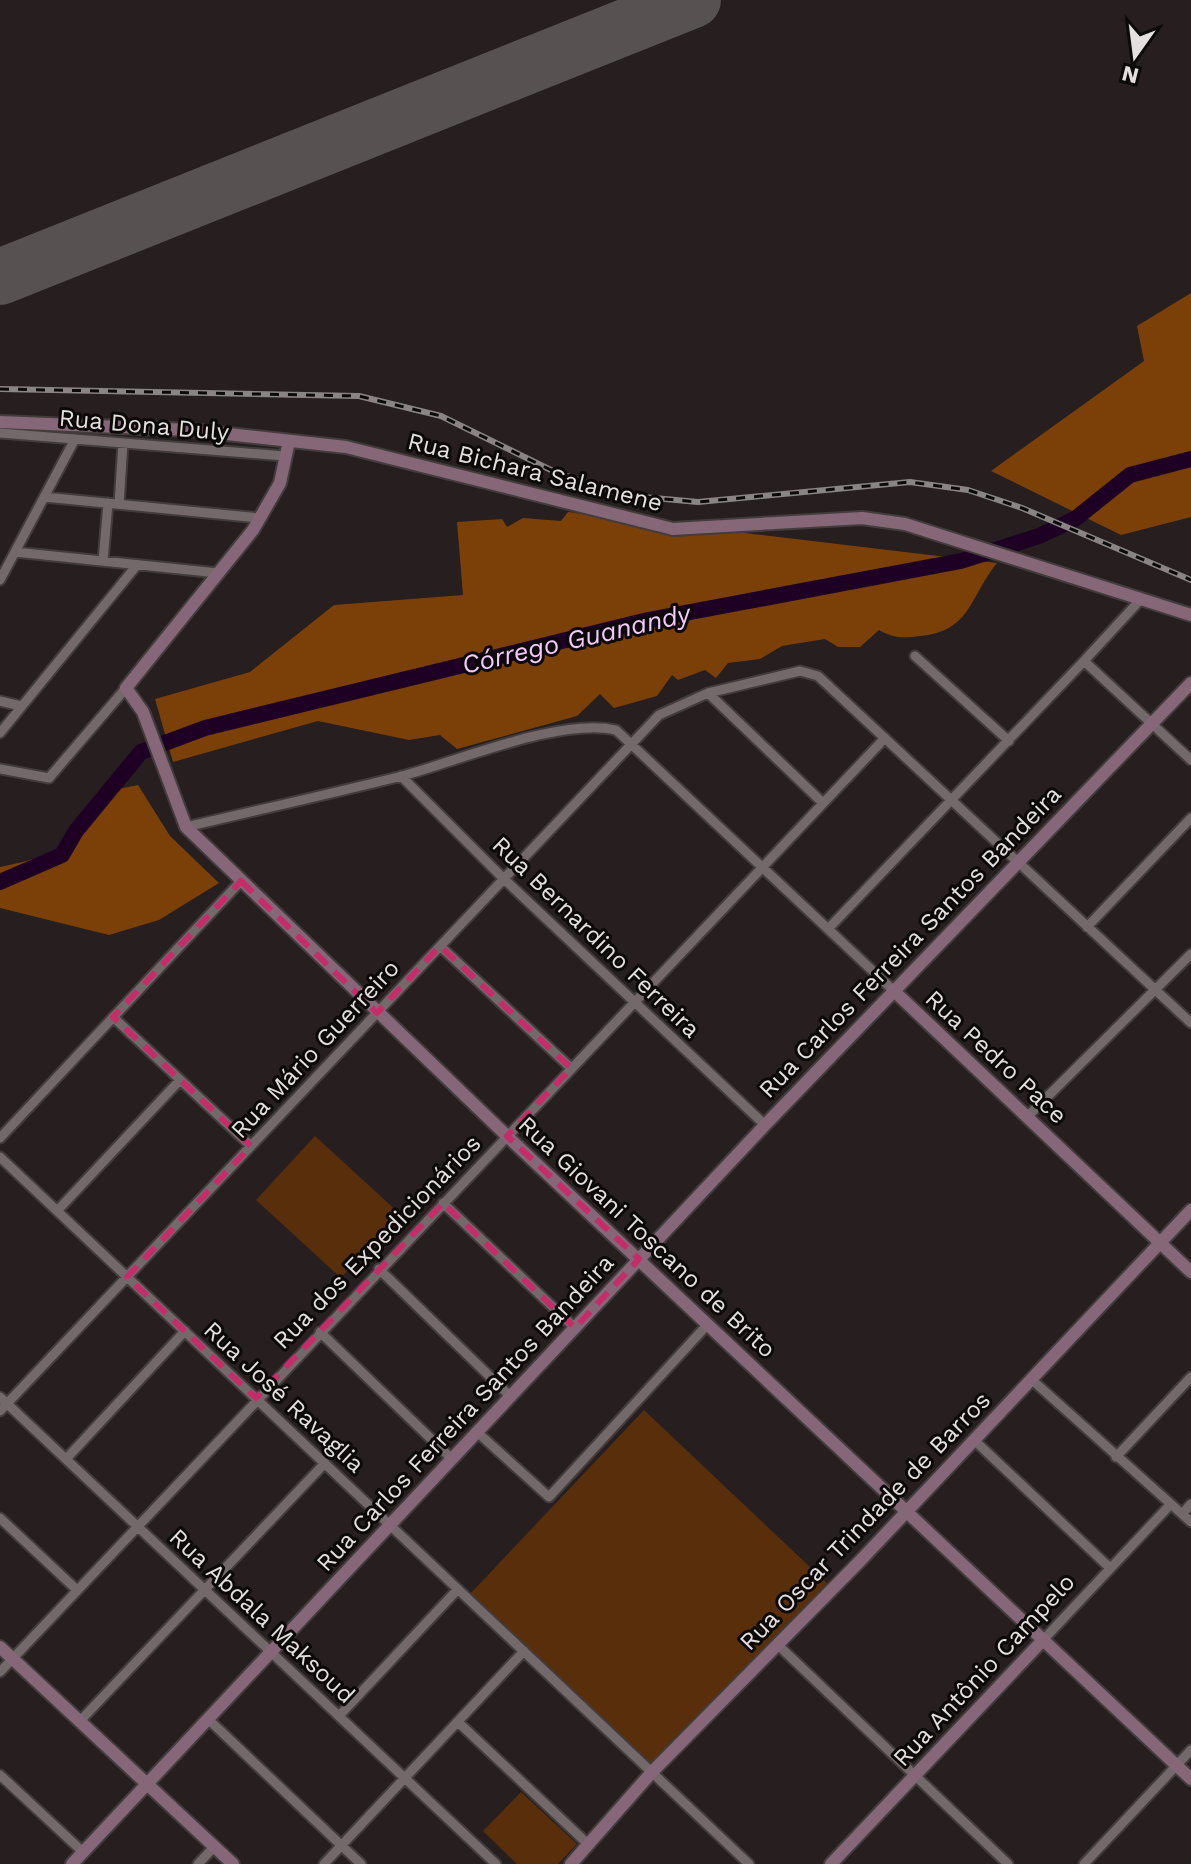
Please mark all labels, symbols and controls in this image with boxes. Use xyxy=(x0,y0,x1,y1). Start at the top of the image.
north arrow xyxy=(1095,16,1175,96)
text: N xyxy=(1119,61,1141,89)
street label: Rua Dona Duly xyxy=(58,404,231,446)
street label: Rua Bichara Salamene xyxy=(405,427,665,517)
water label: Córrego Guanandy xyxy=(459,598,695,680)
street label: Rua Carlos Ferreira Santos Bandeira xyxy=(753,780,1067,1104)
street label: Rua Bernardino Ferreira xyxy=(487,831,705,1043)
street label: Rua Mário Guerreiro xyxy=(225,954,405,1144)
street label: Rua Pedro Pace xyxy=(920,985,1072,1129)
street label: Rua Giovani Toscano de Brito xyxy=(513,1110,781,1364)
street label: Rua dos Expedicionários xyxy=(267,1129,487,1355)
street label: Rua Carlos Ferreira Santos Bandeira xyxy=(311,1249,619,1577)
street label: Rua José Ravaglia xyxy=(198,1316,370,1478)
street label: Rua Oscar Trindade de Barros xyxy=(734,1386,996,1656)
street label: Rua Abdala Maksoud xyxy=(164,1523,360,1709)
street label: Rua Antônio Campelo xyxy=(887,1568,1081,1772)

